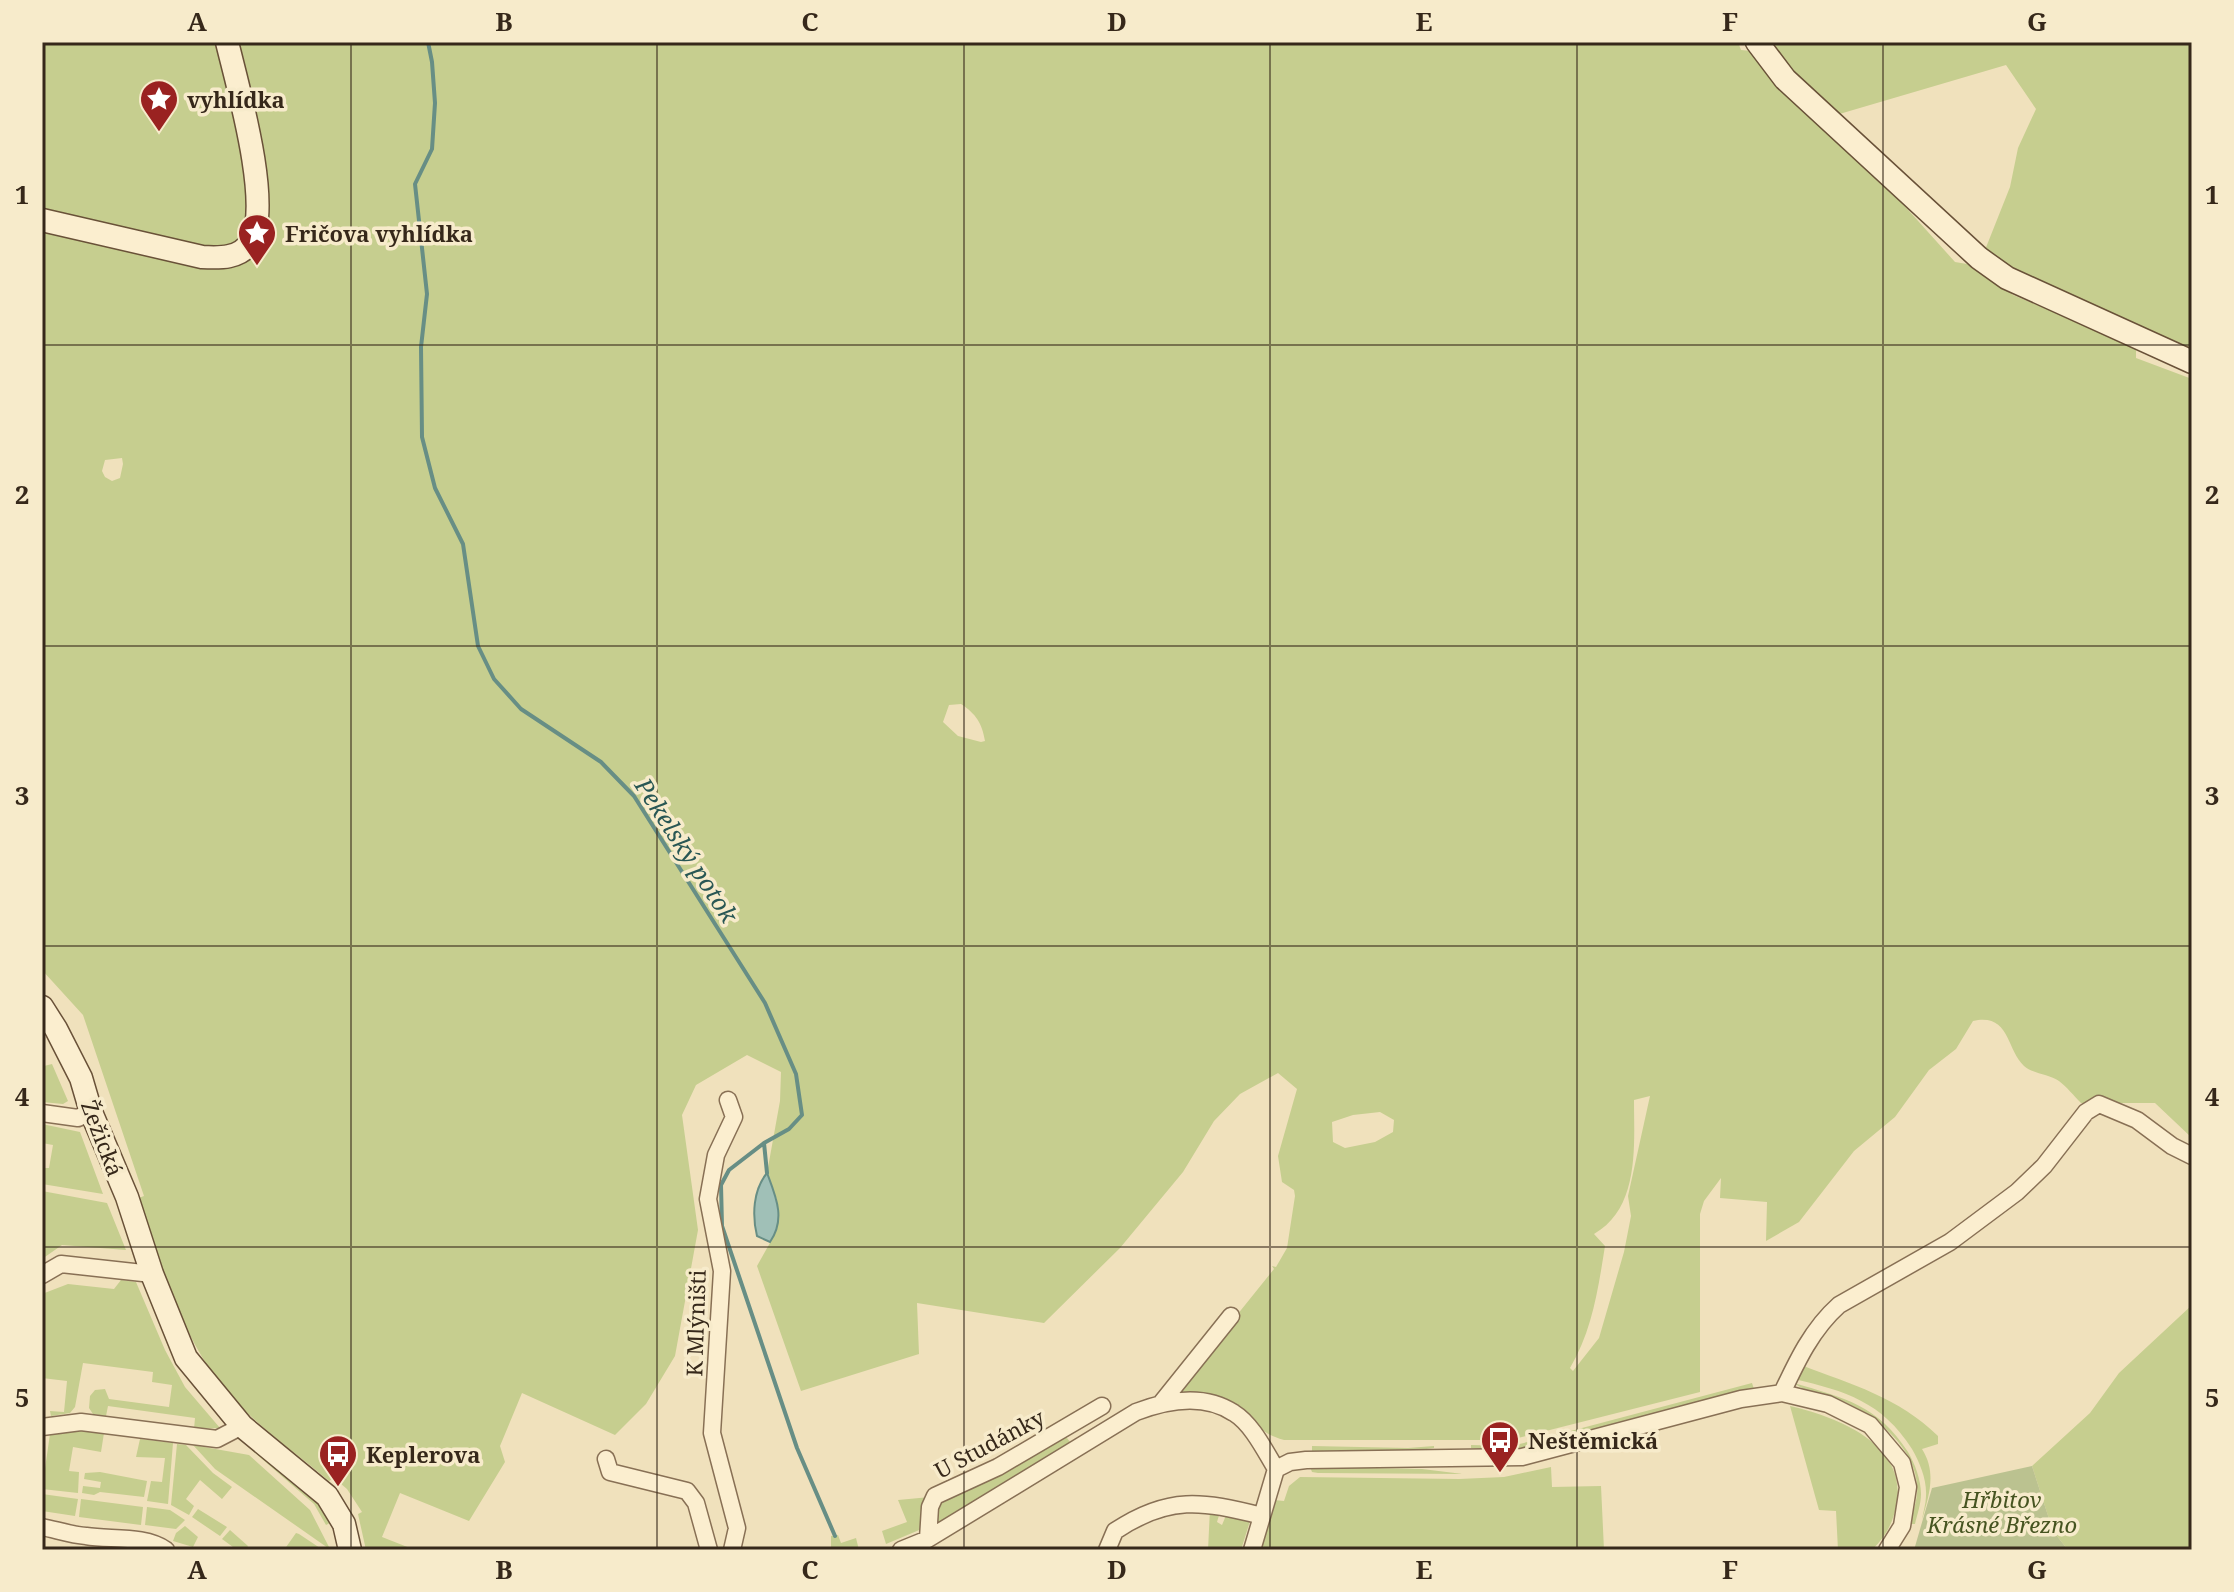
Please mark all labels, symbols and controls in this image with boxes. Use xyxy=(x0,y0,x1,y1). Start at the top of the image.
text: A xyxy=(187,3,207,39)
text: B xyxy=(495,3,513,39)
text: C xyxy=(801,3,819,39)
text: D xyxy=(1107,3,1127,39)
text: E xyxy=(1416,3,1433,39)
text: F xyxy=(1722,3,1738,39)
text: G xyxy=(2027,3,2047,39)
place icon: vyhlídka xyxy=(138,78,180,133)
place label: vyhlídka xyxy=(187,84,285,114)
text: 1 xyxy=(15,176,29,212)
text: 1 xyxy=(2205,176,2219,212)
place icon: Fričova vyhlídka xyxy=(236,212,278,267)
place label: Fričova vyhlídka xyxy=(285,218,473,248)
text: 2 xyxy=(15,476,29,512)
text: 2 xyxy=(2205,476,2219,512)
water label: Pekelský potok xyxy=(627,770,747,930)
text: 3 xyxy=(15,777,29,813)
text: 3 xyxy=(2205,777,2219,813)
text: 4 xyxy=(15,1078,30,1114)
text: 4 xyxy=(2205,1078,2220,1114)
street label: Žežická xyxy=(75,1096,131,1180)
street label: K Mlýništi xyxy=(678,1269,712,1377)
text: 5 xyxy=(15,1379,29,1415)
text: 5 xyxy=(2205,1379,2219,1415)
street label: U Studánky xyxy=(929,1401,1050,1485)
bus stop icon: Neštěmická xyxy=(1479,1419,1521,1474)
place label: Neštěmická xyxy=(1528,1425,1658,1455)
bus stop icon: Keplerova xyxy=(317,1433,359,1488)
place label: Keplerova xyxy=(366,1439,480,1469)
park label: Hřbitov Krásné Březno xyxy=(1926,1484,2077,1539)
text: A xyxy=(187,1551,207,1587)
text: B xyxy=(495,1551,513,1587)
text: C xyxy=(801,1551,819,1587)
text: D xyxy=(1107,1551,1127,1587)
text: E xyxy=(1416,1551,1433,1587)
text: F xyxy=(1722,1551,1738,1587)
text: G xyxy=(2027,1551,2047,1587)

